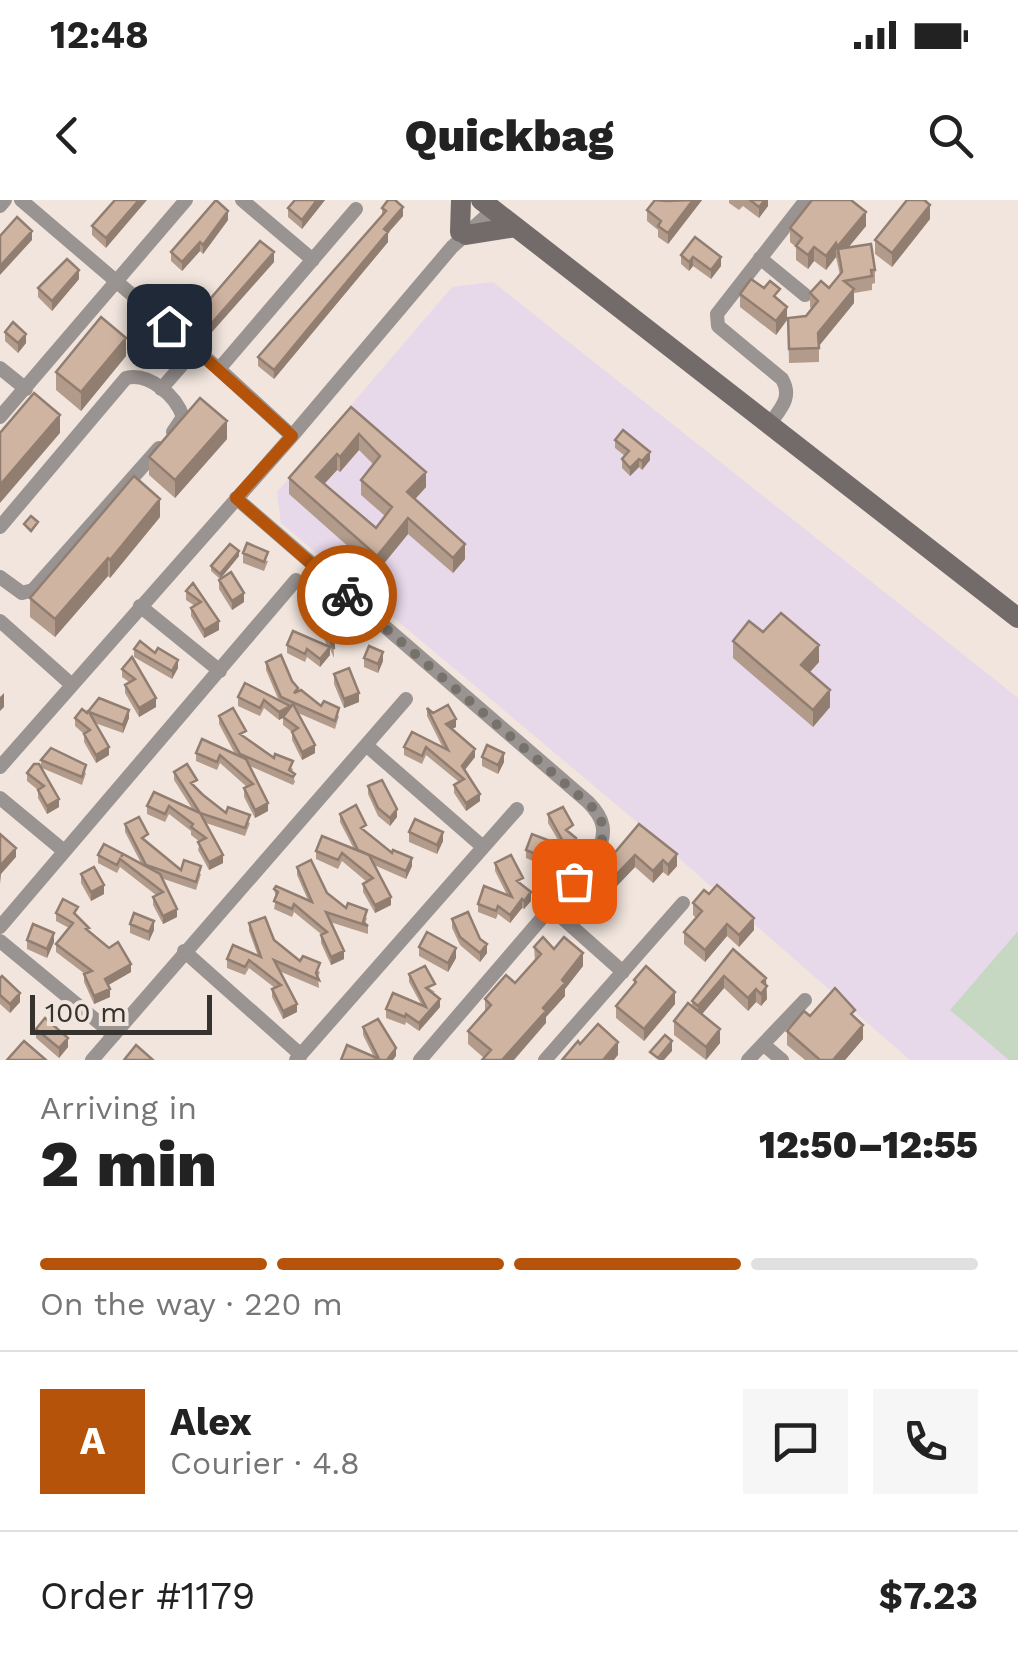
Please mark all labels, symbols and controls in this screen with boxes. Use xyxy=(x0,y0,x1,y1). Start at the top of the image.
text: 12:48 xyxy=(50,13,149,57)
icon: back xyxy=(40,108,95,163)
icon: search xyxy=(923,108,978,163)
text: Quickbag xyxy=(405,109,613,162)
pin xyxy=(127,284,212,369)
icon: home xyxy=(142,299,197,354)
courier xyxy=(297,545,397,645)
icon: bike xyxy=(320,568,375,623)
pin xyxy=(532,839,617,924)
icon: bag xyxy=(547,854,602,909)
scale bar xyxy=(30,990,212,1034)
text: 100 m xyxy=(45,996,127,1029)
text: Arriving in xyxy=(40,1089,197,1127)
text: 12:50–12:55 xyxy=(759,1123,978,1167)
text: 2 min xyxy=(40,1126,217,1202)
text: On the way · 220 m xyxy=(40,1285,343,1323)
button: chat xyxy=(743,1389,848,1494)
button: phone xyxy=(873,1389,978,1494)
text: Alex xyxy=(170,1400,252,1444)
text: A xyxy=(80,1419,105,1463)
text: Courier · 4.8 xyxy=(170,1444,360,1482)
text: Order #1179 xyxy=(40,1574,255,1618)
text: $7.23 xyxy=(879,1574,978,1618)

